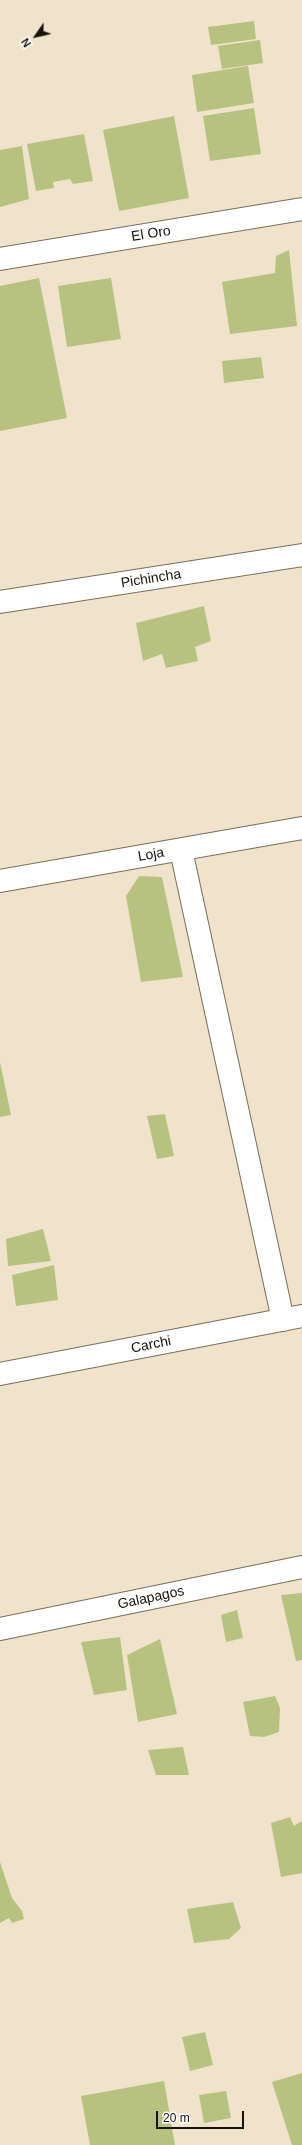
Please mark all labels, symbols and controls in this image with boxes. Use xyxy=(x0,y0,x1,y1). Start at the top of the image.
north arrow xyxy=(16,16,56,56)
text: N xyxy=(19,36,33,49)
street label: El Oro xyxy=(130,223,172,245)
street label: Pichincha xyxy=(120,566,182,592)
street label: Loja xyxy=(137,844,165,866)
street label: Carchi xyxy=(130,1333,172,1357)
street label: Galapagos xyxy=(116,1583,186,1613)
scale bar xyxy=(158,2103,246,2129)
text: 20 m xyxy=(163,2111,190,2125)

